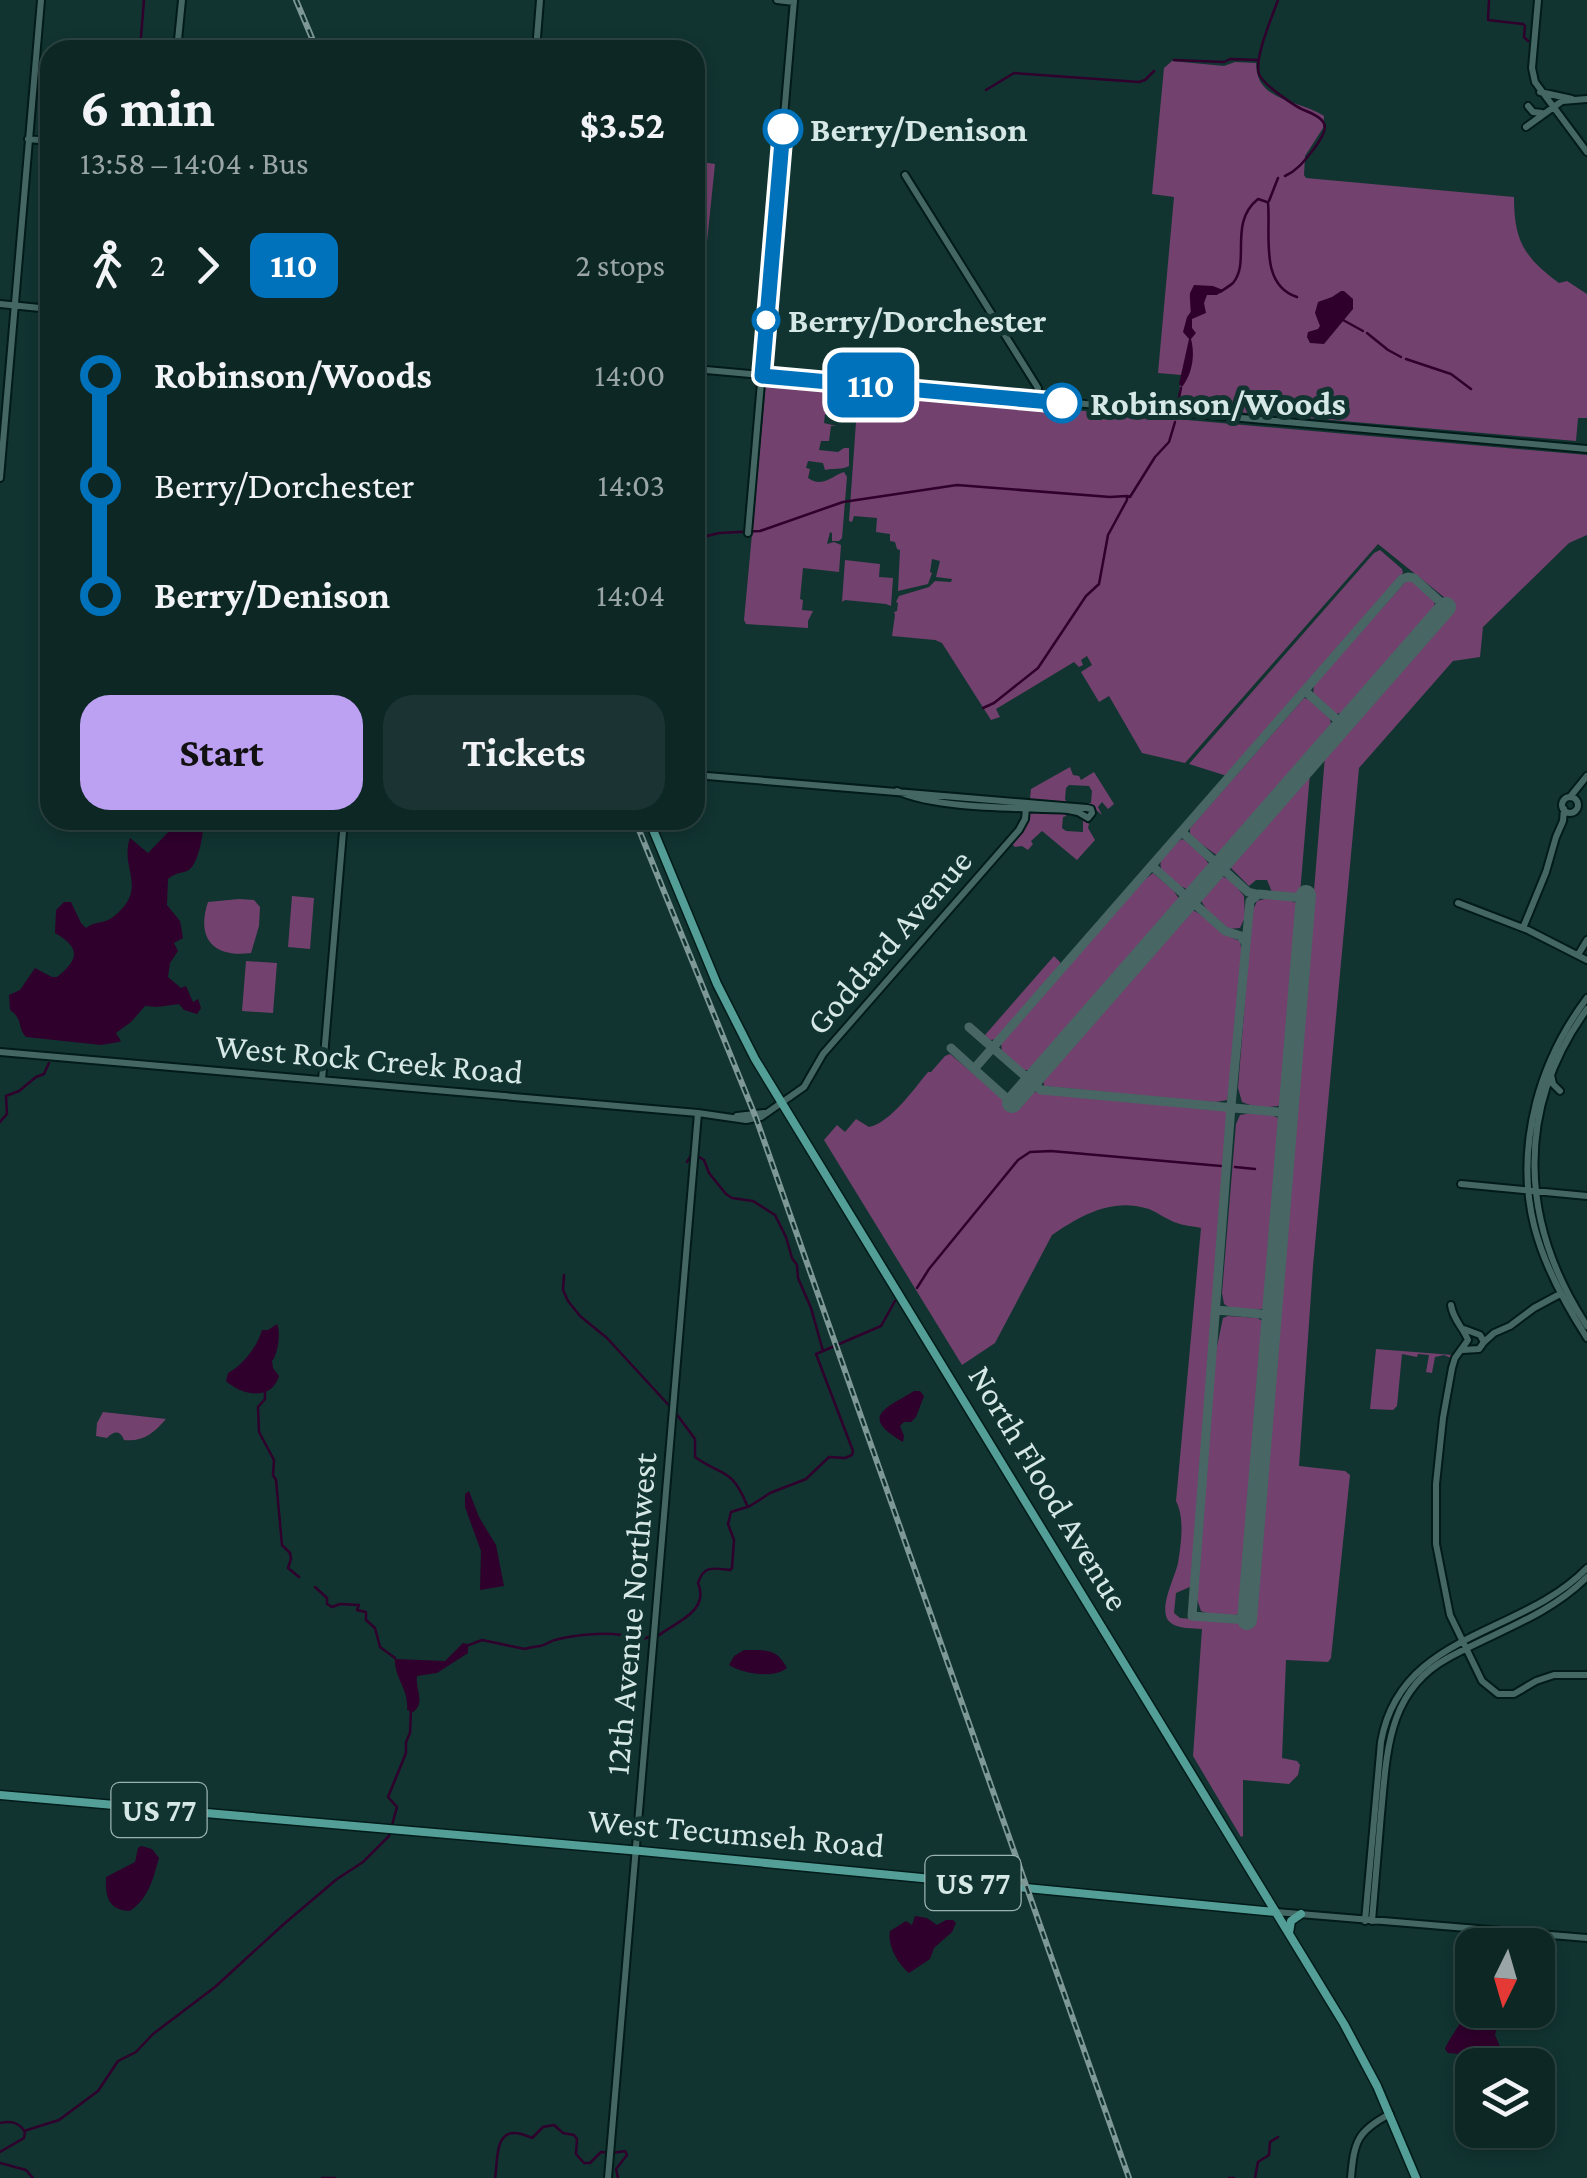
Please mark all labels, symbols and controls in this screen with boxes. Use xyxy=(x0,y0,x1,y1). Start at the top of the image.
text: 6 min xyxy=(80,77,215,138)
text: $3.52 xyxy=(580,104,665,146)
marker: Berry/Denison xyxy=(764,110,802,148)
place label: Berry/Denison xyxy=(810,110,1028,149)
text: 13:58 – 14:04 · Bus xyxy=(80,145,309,181)
icon: walk xyxy=(80,238,135,293)
icon: forward xyxy=(180,238,235,293)
text: 110 xyxy=(270,246,318,285)
text: 2 xyxy=(150,247,165,283)
text: 2 stops xyxy=(576,247,665,283)
place label: Berry/Dorchester xyxy=(788,301,1046,340)
marker: Berry/Dorchester xyxy=(753,307,779,333)
line badge: 110 xyxy=(814,352,928,418)
text: Robinson/Woods xyxy=(154,354,432,396)
text: 14:00 xyxy=(595,357,665,393)
text: 110 xyxy=(847,366,895,405)
marker: Robinson/Woods xyxy=(1043,384,1081,422)
place label: Robinson/Woods xyxy=(1090,384,1346,423)
text: Berry/Dorchester xyxy=(154,464,414,506)
text: 14:03 xyxy=(598,467,665,503)
text: Berry/Denison xyxy=(154,574,390,616)
text: 14:04 xyxy=(596,577,665,613)
button: Start xyxy=(80,695,363,810)
button: Tickets xyxy=(383,695,665,810)
street label: Goddard Avenue xyxy=(798,842,980,1042)
street label: West Rock Creek Road xyxy=(213,1026,525,1092)
street label: North Flood Avenue xyxy=(960,1358,1138,1618)
street label: 12th Avenue Northwest xyxy=(597,1451,665,1777)
road number: US 77 xyxy=(112,1783,206,1837)
street label: West Tecumseh Road xyxy=(586,1801,886,1865)
road number: US 77 xyxy=(926,1856,1020,1910)
north arrow xyxy=(1455,1928,1555,2028)
map controls xyxy=(1455,1928,1555,2148)
button: layers xyxy=(1455,2048,1555,2148)

